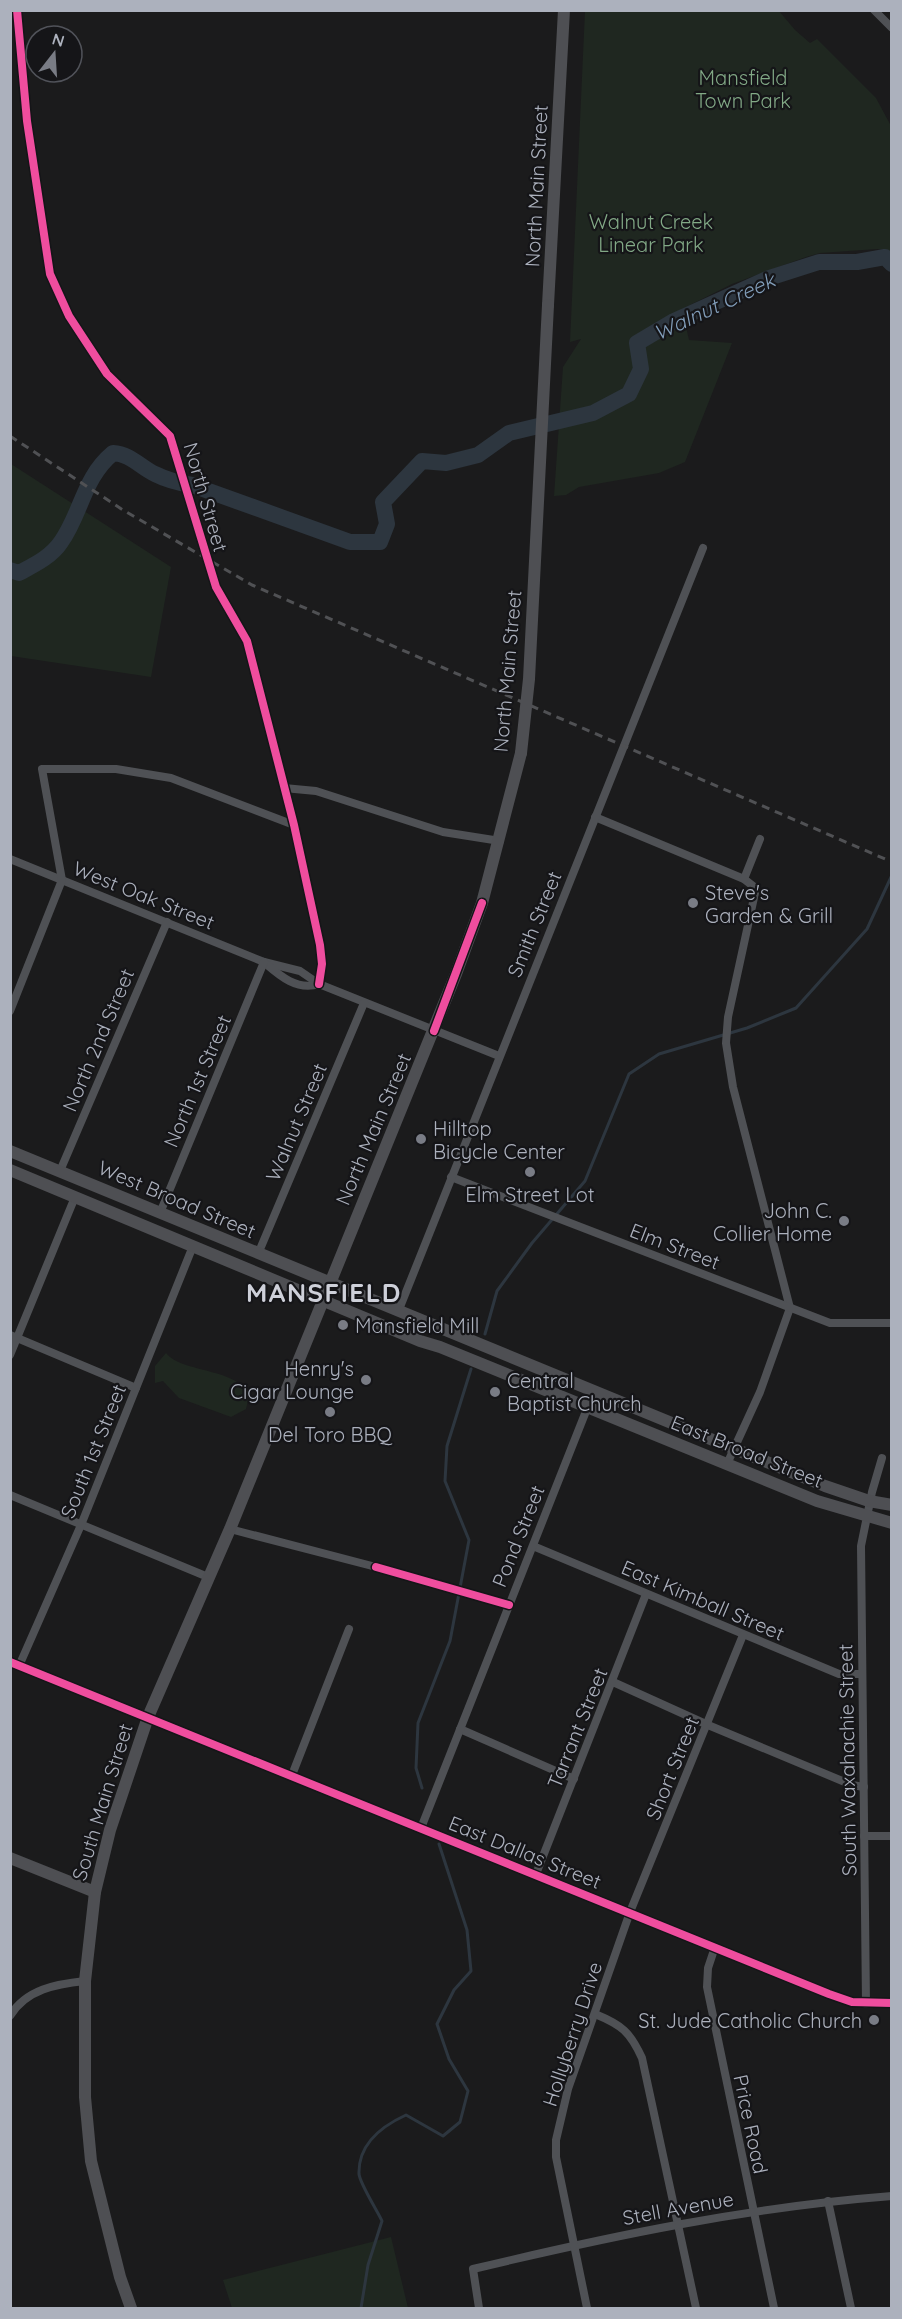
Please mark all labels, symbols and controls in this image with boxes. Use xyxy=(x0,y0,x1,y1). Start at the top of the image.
north arrow xyxy=(24,24,84,84)
text: N xyxy=(50,28,67,51)
park label: Mansfield Town Park xyxy=(695,65,791,113)
street label: North Main Street xyxy=(519,104,553,268)
park label: Walnut Creek Linear Park xyxy=(589,209,713,257)
water label: Walnut Creek xyxy=(649,266,780,345)
street label: North Street xyxy=(178,439,234,555)
street label: North Main Street xyxy=(487,589,527,753)
street label: West Oak Street xyxy=(70,855,219,935)
street label: Smith Street xyxy=(501,867,567,981)
place label: Steve's Garden & Grill xyxy=(705,880,833,928)
marker: Steve's Garden & Grill xyxy=(686,896,700,910)
street label: North 2nd Street xyxy=(57,965,139,1115)
street label: North 1st Street xyxy=(158,1011,236,1151)
street label: North Main Street xyxy=(330,1049,416,1209)
street label: Walnut Street xyxy=(260,1059,332,1185)
place label: Hilltop Bicycle Center xyxy=(433,1116,565,1164)
marker: Hilltop Bicycle Center xyxy=(414,1132,428,1146)
street label: West Broad Street xyxy=(94,1155,260,1244)
marker: Elm Street Lot xyxy=(523,1165,537,1179)
place label: Elm Street Lot xyxy=(465,1182,595,1207)
place label: John C. Collier Home xyxy=(713,1198,832,1246)
marker: John C. Collier Home xyxy=(837,1214,851,1228)
street label: Elm Street xyxy=(626,1217,724,1275)
district label: MANSFIELD xyxy=(246,1276,402,1309)
place label: Mansfield Mill xyxy=(355,1313,479,1338)
marker: Mansfield Mill xyxy=(336,1318,350,1332)
place label: Henry's Cigar Lounge xyxy=(230,1356,354,1404)
place label: Central Baptist Church xyxy=(507,1368,642,1416)
marker: Henry's Cigar Lounge xyxy=(359,1373,373,1387)
street label: South 1st Street xyxy=(55,1380,131,1522)
marker: Central Baptist Church xyxy=(488,1385,502,1399)
marker: Del Toro BBQ xyxy=(323,1405,337,1419)
street label: East Broad Street xyxy=(667,1409,827,1493)
place label: Del Toro BBQ xyxy=(268,1422,392,1447)
street label: Pond Street xyxy=(486,1481,550,1591)
street label: East Kimball Street xyxy=(618,1554,788,1646)
street label: South Waxahachie Street xyxy=(832,1643,862,1876)
street label: Tarrant Street xyxy=(541,1664,613,1792)
street label: Short Street xyxy=(640,1712,704,1823)
street label: South Main Street xyxy=(66,1720,138,1884)
street label: East Dallas Street xyxy=(445,1810,605,1894)
street label: Hollyberry Drive xyxy=(537,1959,607,2109)
place label: St. Jude Catholic Church xyxy=(638,2008,862,2033)
marker: St. Jude Catholic Church xyxy=(867,2013,881,2027)
street label: Price Road xyxy=(728,2072,774,2176)
street label: Stell Avenue xyxy=(621,2186,735,2230)

